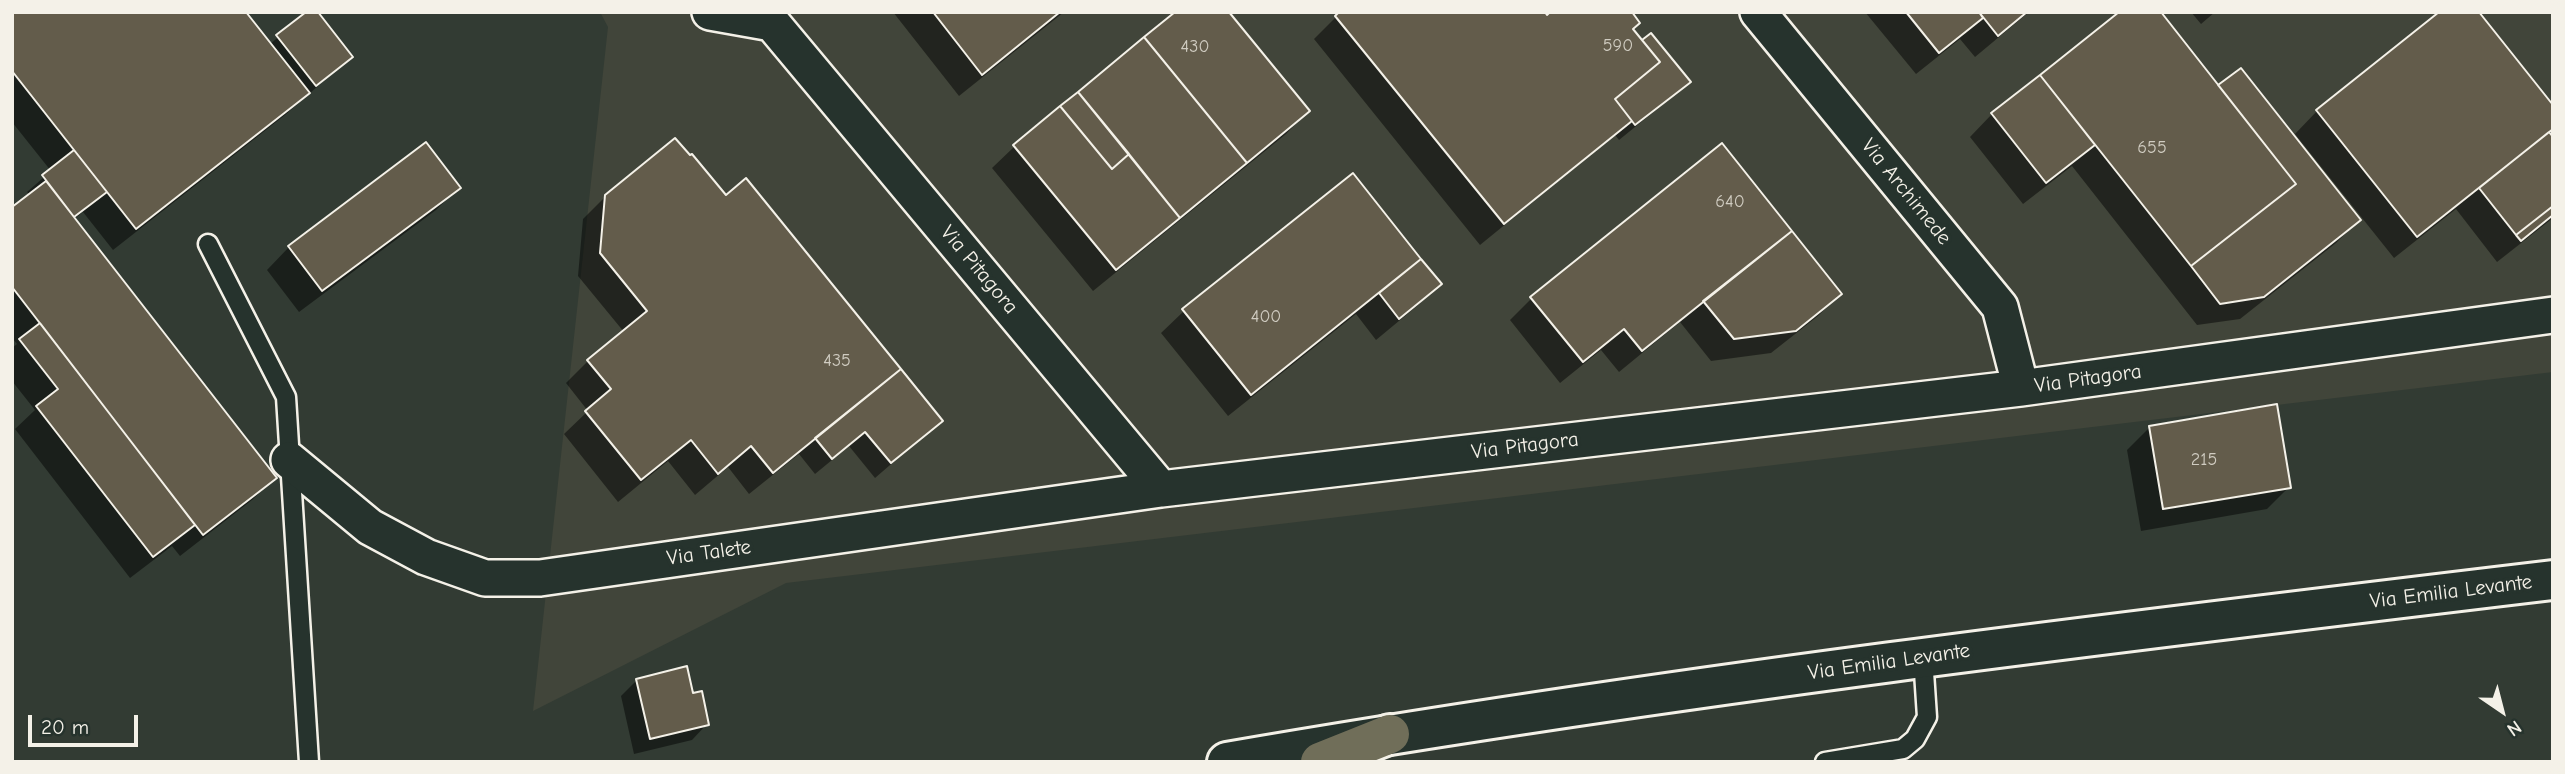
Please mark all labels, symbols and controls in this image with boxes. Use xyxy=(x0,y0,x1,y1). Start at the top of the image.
house number: 590 xyxy=(1603,35,1633,57)
house number: 430 xyxy=(1181,36,1209,58)
street label: Via Archimede xyxy=(1855,134,1957,250)
house number: 655 xyxy=(2137,137,2167,159)
house number: 640 xyxy=(1715,191,1745,213)
street label: Via Pitagora xyxy=(935,221,1023,319)
house number: 400 xyxy=(1251,306,1281,328)
house number: 435 xyxy=(823,350,851,372)
street label: Via Pitagora xyxy=(2033,359,2143,399)
street label: Via Pitagora xyxy=(1470,427,1580,465)
house number: 215 xyxy=(2191,449,2217,471)
street label: Via Talete xyxy=(665,535,753,571)
street label: Via Emilia Levante xyxy=(2368,570,2534,614)
street label: Via Emilia Levante xyxy=(1806,638,1972,686)
north arrow xyxy=(2467,676,2537,746)
scale bar xyxy=(32,700,142,744)
text: 20 m xyxy=(41,715,89,739)
text: N xyxy=(2503,716,2525,741)

